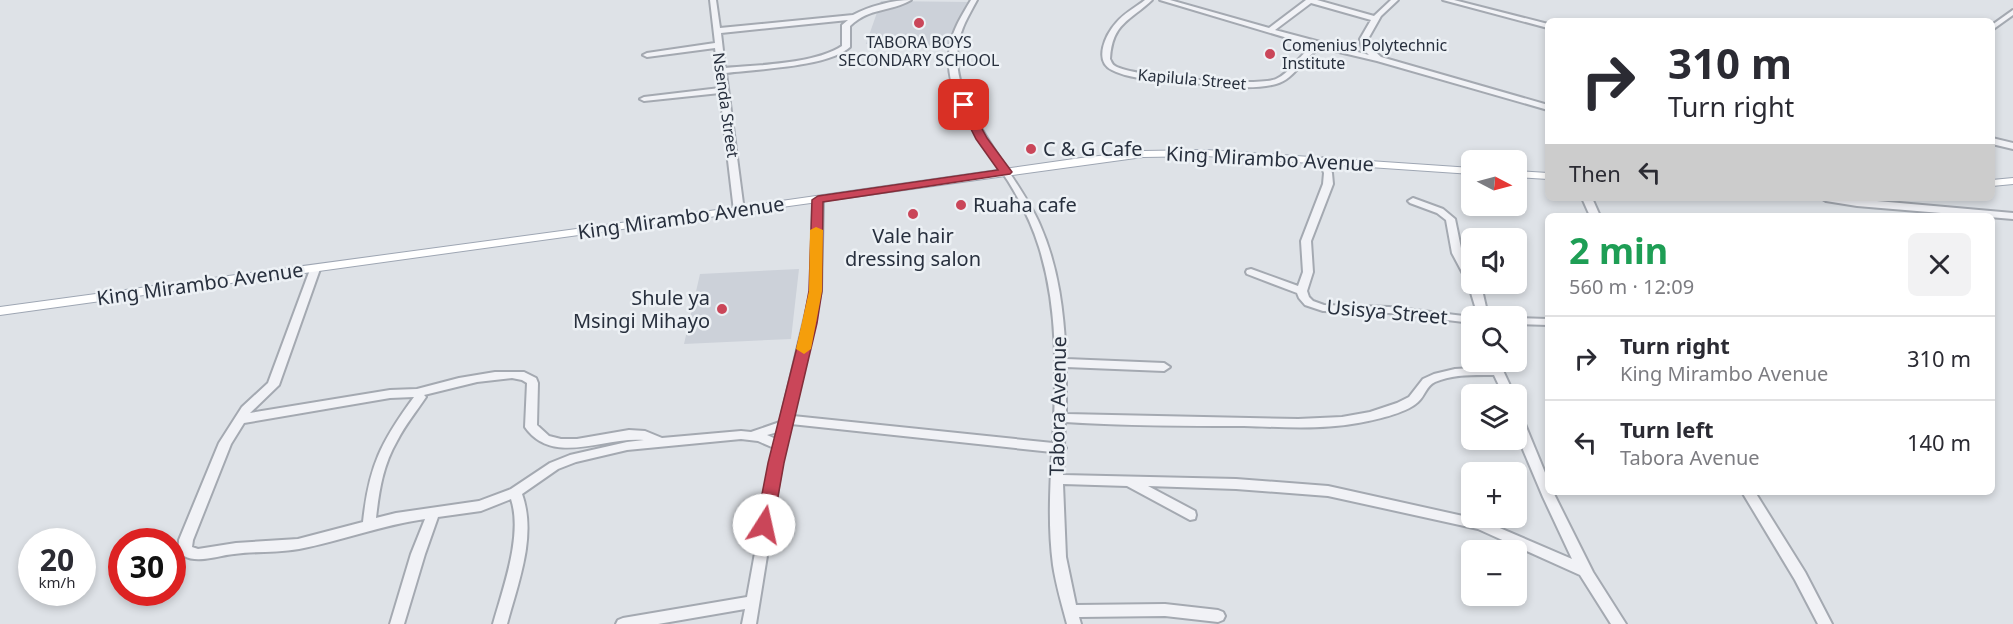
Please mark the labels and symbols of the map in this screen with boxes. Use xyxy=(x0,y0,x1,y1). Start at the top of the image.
marker: TABORA BOYS SECONDARY SCHOOL xyxy=(912,16,926,30)
place label: TABORA BOYS SECONDARY SCHOOL xyxy=(838,31,1000,71)
place label: Comenius Polytechnic Institute xyxy=(1282,34,1448,74)
marker: Comenius Polytechnic Institute xyxy=(1263,47,1277,61)
street label: Nsenda Street xyxy=(708,51,744,159)
street label: Kapilula Street xyxy=(1137,63,1247,95)
pin xyxy=(938,79,989,130)
place label: C & G Cafe xyxy=(1043,135,1142,162)
street label: King Mirambo Avenue xyxy=(1165,140,1375,177)
marker: C & G Cafe xyxy=(1024,142,1038,156)
north arrow xyxy=(1461,150,1527,216)
street label: King Mirambo Avenue xyxy=(576,190,786,245)
place label: Ruaha cafe xyxy=(973,191,1077,218)
marker: Ruaha cafe xyxy=(954,198,968,212)
marker: Vale hair dressing salon xyxy=(906,207,920,221)
place label: Vale hair dressing salon xyxy=(845,222,981,272)
street label: King Mirambo Avenue xyxy=(95,256,305,311)
place label: Shule ya Msingi Mihayo xyxy=(573,284,710,334)
street label: Usisya Street xyxy=(1325,293,1449,330)
marker: Shule ya Msingi Mihayo xyxy=(715,302,729,316)
street label: Tabora Avenue xyxy=(1043,336,1072,476)
position arrow xyxy=(732,493,796,557)
speed limit sign: 30 xyxy=(108,528,186,606)

